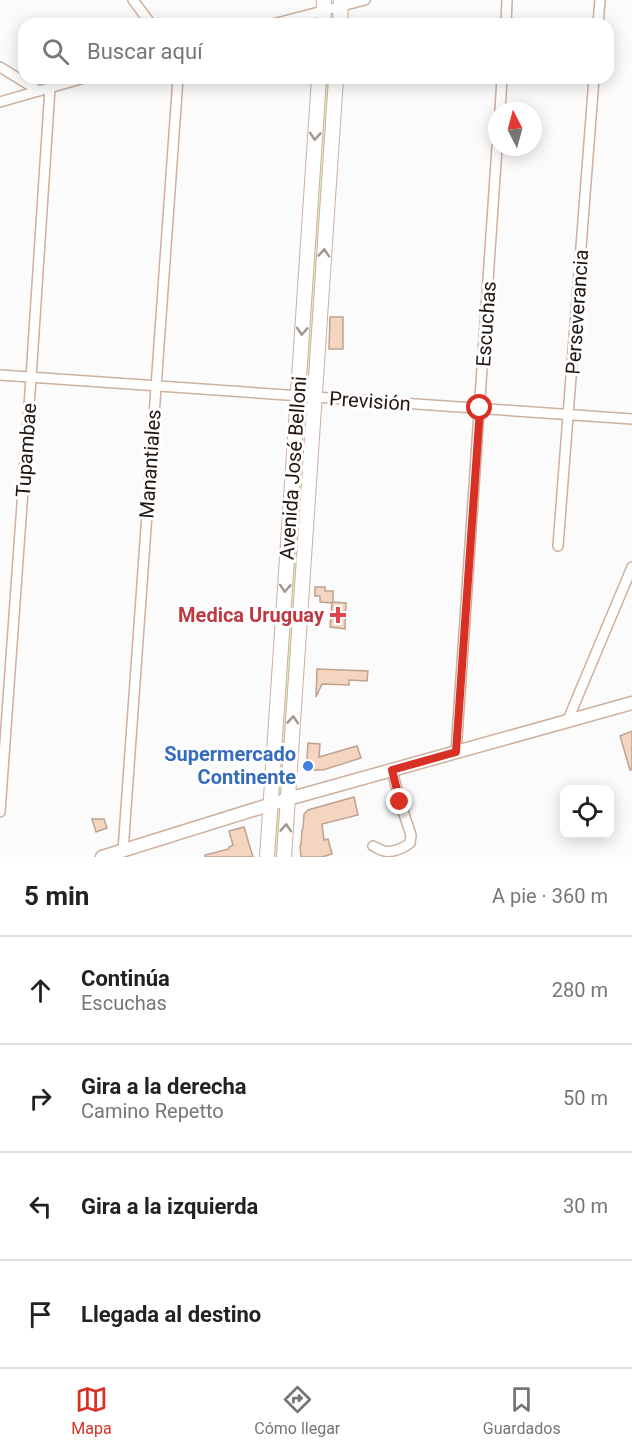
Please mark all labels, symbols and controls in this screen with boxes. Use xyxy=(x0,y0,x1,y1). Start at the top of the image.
search box xyxy=(18,18,614,84)
icon: search xyxy=(39,35,72,68)
text: Buscar aquí xyxy=(87,39,203,64)
north arrow xyxy=(488,102,542,156)
one-way arrow xyxy=(309,132,322,141)
one-way arrow xyxy=(318,249,331,258)
street label: Perseverancia xyxy=(561,249,593,375)
street label: Escuchas xyxy=(471,280,501,368)
one-way arrow xyxy=(296,326,309,335)
street label: Avenida José Belloni xyxy=(275,375,311,561)
street label: Previsión xyxy=(328,386,412,416)
route start xyxy=(466,394,492,420)
street label: Tupambae xyxy=(11,402,41,498)
street label: Manantiales xyxy=(134,409,166,519)
one-way arrow xyxy=(279,584,292,593)
place label: Medica Uruguay xyxy=(178,603,325,627)
marker: Medica Uruguay xyxy=(329,606,347,624)
one-way arrow xyxy=(287,716,300,725)
place label: Supermercado Continente xyxy=(164,742,296,789)
marker: Supermercado Continente xyxy=(301,759,315,773)
map controls xyxy=(560,785,614,839)
button: locate xyxy=(560,785,614,839)
route end xyxy=(386,788,412,814)
one-way arrow xyxy=(280,824,293,833)
text: 5 min xyxy=(24,881,89,911)
text: A pie · 360 m xyxy=(492,884,608,908)
text: Continúa xyxy=(81,966,170,991)
icon: ahead xyxy=(24,974,57,1007)
text: 280 m xyxy=(552,978,608,1002)
text: Escuchas xyxy=(81,991,167,1015)
text: Gira a la derecha xyxy=(81,1074,247,1099)
icon: right xyxy=(24,1082,57,1115)
text: 50 m xyxy=(563,1086,608,1110)
text: Camino Repetto xyxy=(81,1099,224,1123)
icon: left xyxy=(24,1190,57,1223)
text: Gira a la izquierda xyxy=(81,1194,258,1219)
text: 30 m xyxy=(563,1194,608,1218)
icon: arrive xyxy=(24,1298,57,1331)
text: Llegada al destino xyxy=(81,1302,261,1327)
tab: Mapa xyxy=(71,1383,112,1438)
tab: Cómo llegar xyxy=(254,1383,340,1438)
tab: Guardados xyxy=(483,1383,561,1438)

